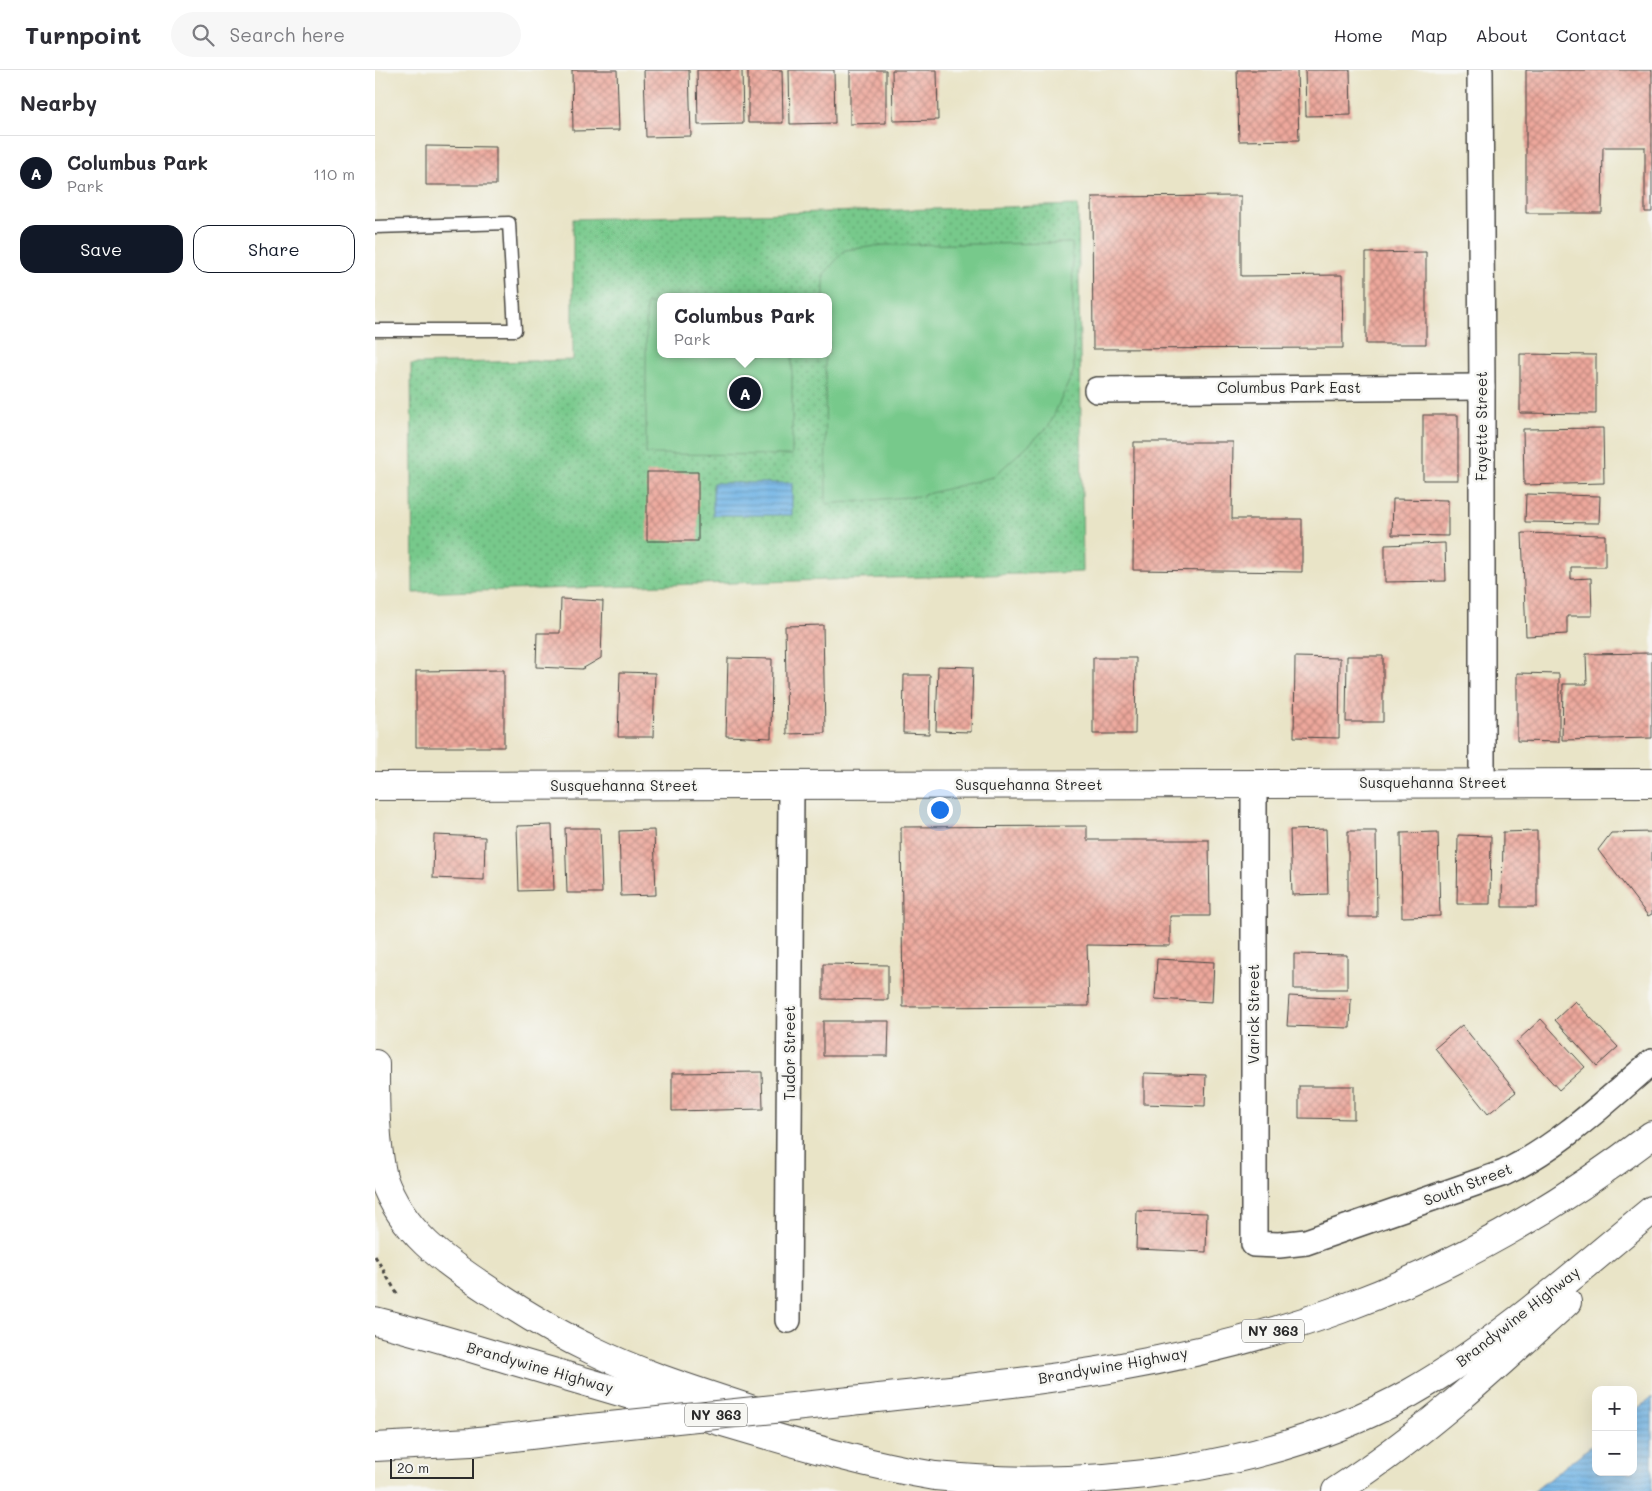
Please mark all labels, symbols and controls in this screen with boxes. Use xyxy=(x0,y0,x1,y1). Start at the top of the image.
search box xyxy=(171,12,521,57)
text: Turnpoint xyxy=(25,19,141,50)
icon: search xyxy=(189,21,217,49)
text: Search here xyxy=(229,22,345,47)
text: Home xyxy=(1334,23,1383,47)
text: Map xyxy=(1411,23,1447,47)
text: About xyxy=(1475,23,1528,47)
text: Contact xyxy=(1556,23,1627,47)
text: Nearby xyxy=(20,89,97,116)
text: Columbus Park xyxy=(67,150,208,175)
text: A xyxy=(30,163,42,184)
text: 110 m xyxy=(313,163,355,184)
text: Park xyxy=(67,175,103,196)
button: Save xyxy=(20,225,183,273)
button: Share xyxy=(193,225,355,273)
popup xyxy=(657,293,832,358)
text: Columbus Park xyxy=(674,303,815,328)
text: Park xyxy=(674,328,710,349)
street label: Fayette Street xyxy=(1471,371,1491,481)
pin: A xyxy=(729,374,761,412)
street label: Columbus Park East xyxy=(1217,377,1361,397)
street label: Susquehanna Street xyxy=(1359,772,1507,792)
street label: Susquehanna Street xyxy=(955,774,1103,794)
street label: Susquehanna Street xyxy=(550,775,698,795)
your location xyxy=(927,797,953,823)
street label: Varick Street xyxy=(1243,964,1263,1064)
street label: Tudor Street xyxy=(779,1005,799,1101)
street label: South Street xyxy=(1421,1158,1515,1210)
street label: Brandywine Highway xyxy=(1451,1262,1583,1371)
road number: NY 363 xyxy=(1242,1320,1304,1342)
street label: Brandywine Highway xyxy=(465,1337,616,1398)
street label: Brandywine Highway xyxy=(1036,1342,1189,1388)
map controls xyxy=(1592,1386,1637,1476)
button: + xyxy=(1592,1386,1637,1431)
road number: NY 363 xyxy=(685,1404,747,1426)
button: − xyxy=(1592,1431,1637,1476)
scale bar xyxy=(390,1456,474,1479)
text: 20 m xyxy=(397,1458,429,1477)

